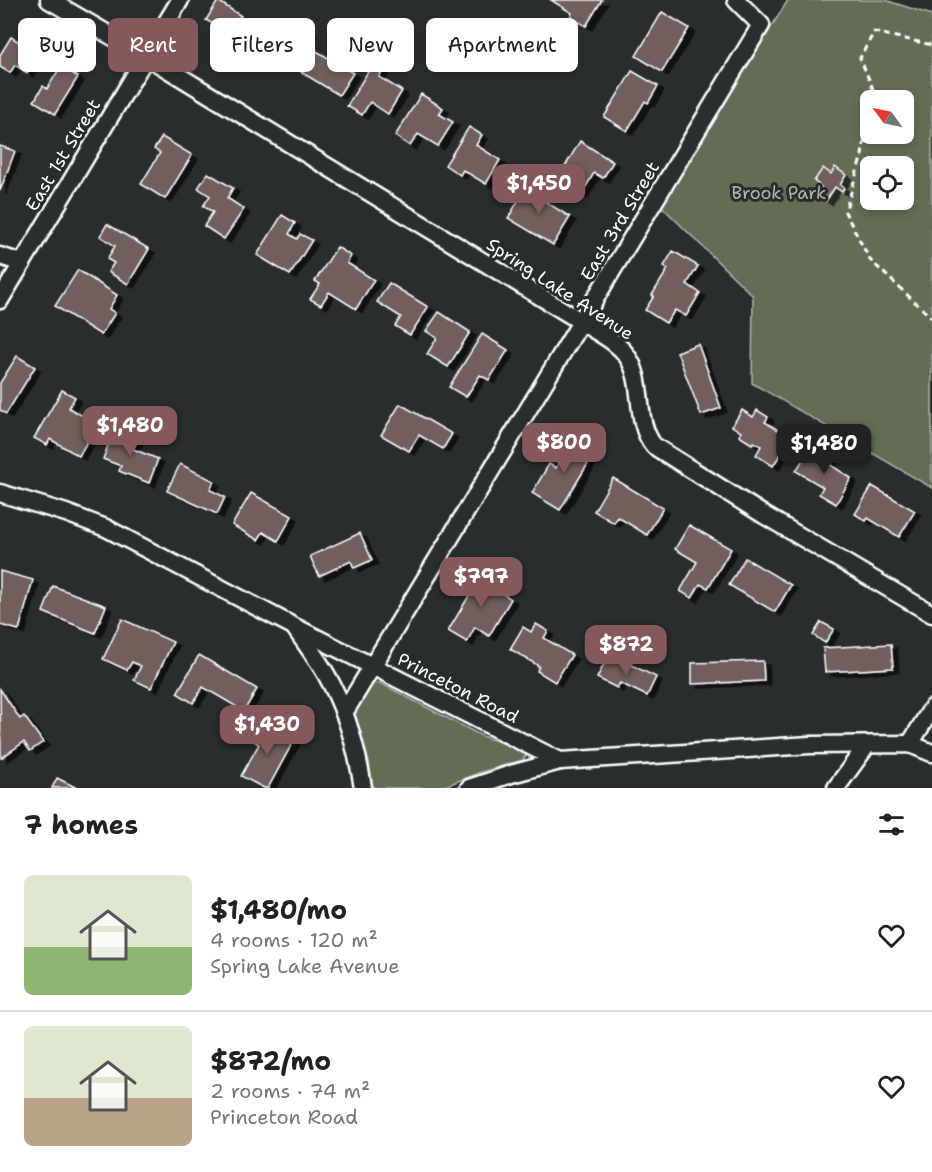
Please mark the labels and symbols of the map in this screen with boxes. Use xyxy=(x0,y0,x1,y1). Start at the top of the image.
north arrow xyxy=(860,90,914,144)
street label: East 1st Street xyxy=(20,94,106,216)
street label: East 3rd Street xyxy=(575,157,665,285)
pin: $1,450 xyxy=(490,164,588,215)
park label: Brook Park xyxy=(732,181,826,205)
street label: Spring Lake Avenue xyxy=(482,232,638,346)
pin: $1,480 xyxy=(81,406,179,457)
pin: $800 xyxy=(528,423,600,474)
pin: $1,480 xyxy=(775,424,873,475)
pin: $797 xyxy=(445,557,517,608)
pin: $872 xyxy=(590,625,662,676)
street label: Princeton Road xyxy=(393,647,523,729)
pin: $1,430 xyxy=(218,705,316,756)

